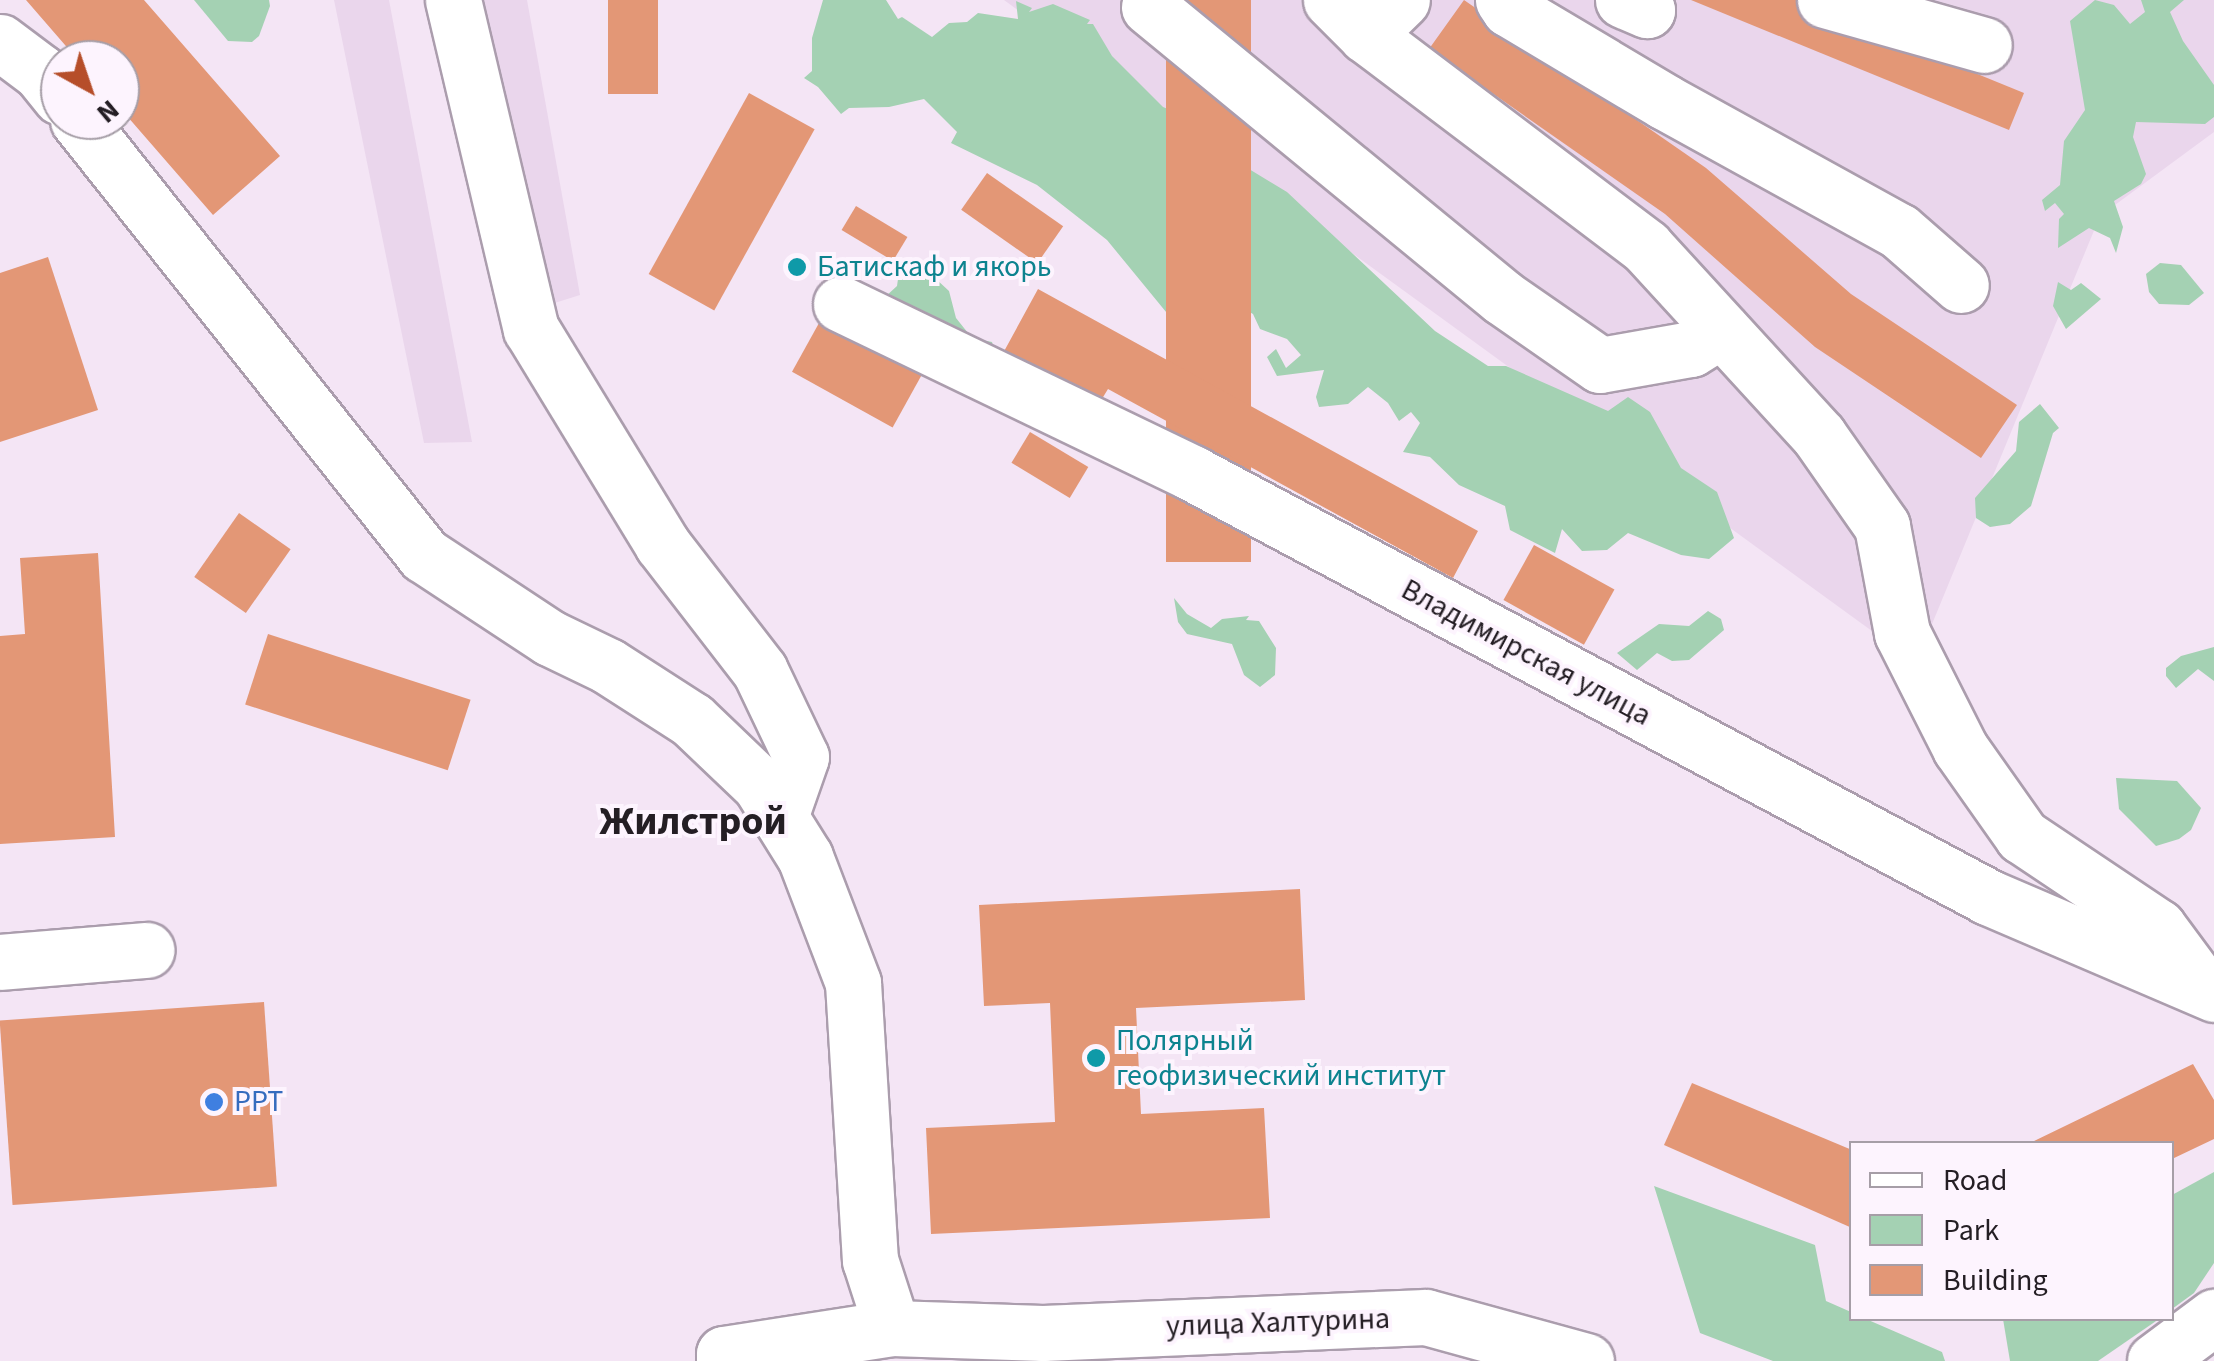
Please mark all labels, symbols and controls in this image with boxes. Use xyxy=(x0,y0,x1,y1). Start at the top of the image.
north arrow xyxy=(40,40,140,140)
text: N xyxy=(88,90,128,133)
place label: Батискаф и якорь xyxy=(817,249,1052,285)
marker: Батискаф и якорь xyxy=(786,256,808,278)
street label: Владимирская улица xyxy=(1395,572,1657,734)
district label: Жилстрой xyxy=(599,798,787,846)
place label: Полярный геофизический институт xyxy=(1116,1023,1446,1094)
marker: Полярный геофизический институт xyxy=(1085,1047,1107,1069)
place label: РРТ xyxy=(234,1084,283,1120)
marker: РРТ xyxy=(203,1091,225,1113)
legend xyxy=(1849,1141,2174,1321)
text: Road xyxy=(1943,1159,2007,1202)
text: Park xyxy=(1943,1209,1999,1252)
text: Building xyxy=(1943,1259,2048,1302)
street label: улица Халтурина xyxy=(1165,1301,1391,1345)

